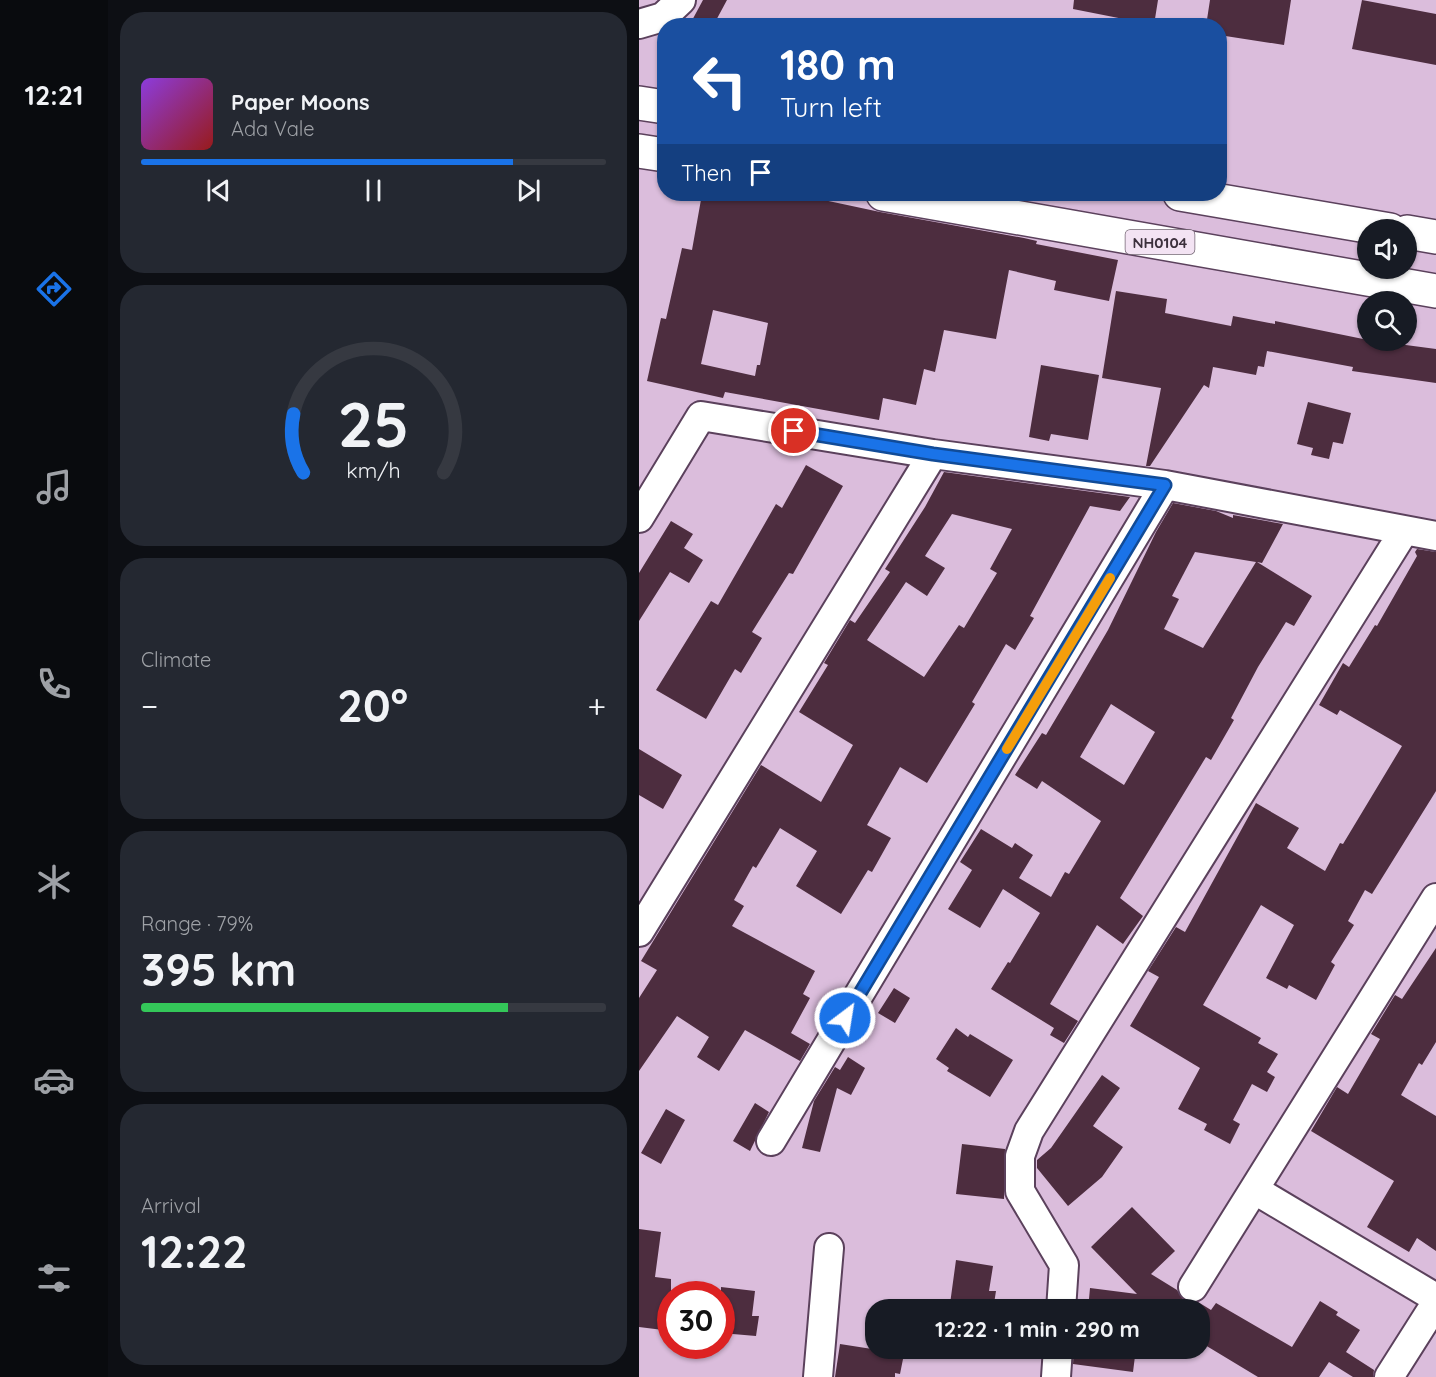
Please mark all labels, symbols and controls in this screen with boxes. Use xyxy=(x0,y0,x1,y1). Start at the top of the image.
text: 180 m xyxy=(780,38,896,91)
icon: left xyxy=(681,42,759,120)
text: 12:21 xyxy=(24,78,84,112)
text: Paper Moons xyxy=(231,88,370,116)
text: Turn left xyxy=(780,90,882,124)
text: Ada Vale xyxy=(231,116,315,141)
icon: arrive xyxy=(744,156,777,189)
text: Then xyxy=(681,159,732,187)
icon: previous xyxy=(202,174,235,207)
icon: pause xyxy=(357,174,390,207)
icon: next xyxy=(512,174,545,207)
map controls xyxy=(1357,219,1417,351)
button: sound xyxy=(1357,219,1417,279)
road number: NH0104 xyxy=(1125,230,1195,254)
icon: directions xyxy=(33,268,75,310)
button: search xyxy=(1357,291,1417,351)
text: 25 xyxy=(338,385,409,463)
pin xyxy=(768,405,819,456)
icon: arrive xyxy=(777,414,810,447)
text: km/h xyxy=(346,457,401,483)
icon: music xyxy=(33,466,75,508)
text: Climate xyxy=(141,647,211,672)
icon: phone xyxy=(33,663,75,705)
text: 20° xyxy=(337,677,408,733)
text: − xyxy=(141,685,158,726)
text: + xyxy=(587,685,606,726)
icon: climate xyxy=(33,861,75,903)
text: Range · 79% xyxy=(141,911,253,936)
text: 395 km xyxy=(141,941,296,997)
position arrow xyxy=(813,986,877,1050)
icon: car xyxy=(33,1059,75,1101)
text: Arrival xyxy=(141,1193,201,1218)
text: 12:22 xyxy=(141,1223,248,1279)
icon: filters xyxy=(33,1257,75,1299)
speed limit sign: 30 xyxy=(657,1281,735,1359)
text: 12:22 · 1 min · 290 m xyxy=(935,1315,1140,1343)

